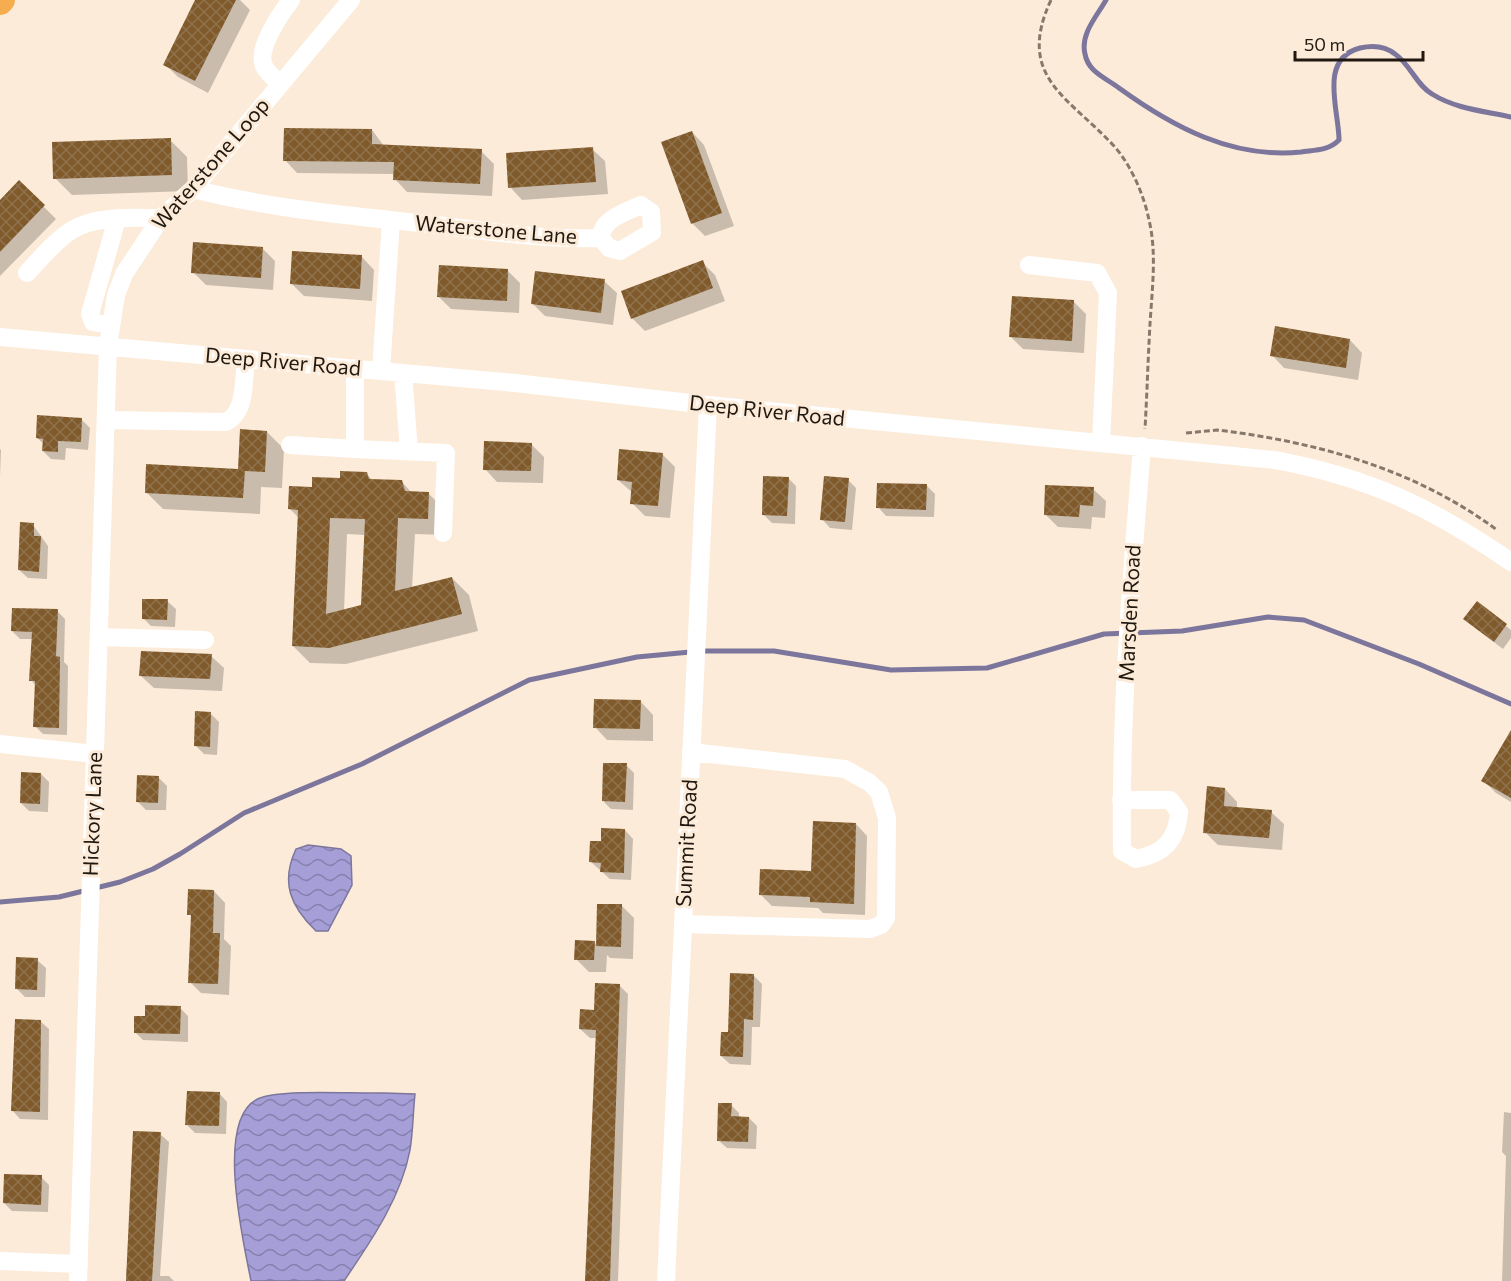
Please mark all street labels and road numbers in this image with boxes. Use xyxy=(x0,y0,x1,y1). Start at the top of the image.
street label: Waterstone Loop xyxy=(146,92,274,234)
street label: Waterstone Lane xyxy=(414,209,578,248)
street label: Deep River Road xyxy=(204,341,362,380)
street label: Deep River Road xyxy=(688,389,846,430)
street label: Marsden Road xyxy=(1112,544,1145,682)
street label: Hickory Lane xyxy=(77,751,106,877)
street label: Summit Road xyxy=(670,778,701,907)

